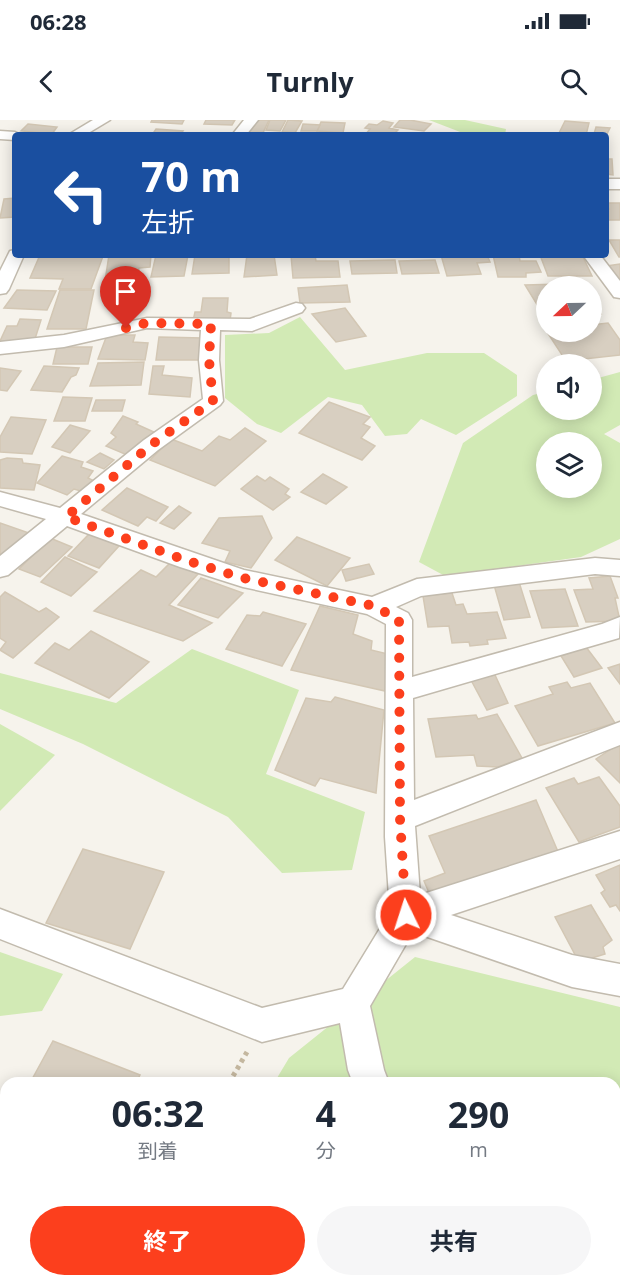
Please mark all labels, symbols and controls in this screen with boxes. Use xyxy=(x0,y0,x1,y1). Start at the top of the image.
text: 06:28 xyxy=(30,6,87,36)
text: Turnly xyxy=(267,63,354,100)
icon: back xyxy=(30,65,63,98)
icon: search xyxy=(557,65,590,98)
text: 70 m xyxy=(141,147,241,204)
icon: left xyxy=(42,156,120,234)
text: 左折 xyxy=(141,203,195,240)
pin xyxy=(100,266,151,328)
icon: arrive xyxy=(109,275,142,308)
north arrow xyxy=(536,276,602,342)
map controls xyxy=(536,276,602,498)
button: sound xyxy=(536,354,602,420)
button: layers xyxy=(536,432,602,498)
position arrow xyxy=(374,883,438,947)
text: 06:32 xyxy=(112,1089,204,1138)
text: 4 xyxy=(316,1089,336,1138)
text: 290 xyxy=(448,1090,509,1139)
text: m xyxy=(469,1136,488,1163)
text: 到着 xyxy=(138,1137,178,1164)
text: 分 xyxy=(316,1137,336,1164)
button: 終了 xyxy=(30,1206,305,1275)
button: 共有 xyxy=(317,1206,591,1275)

